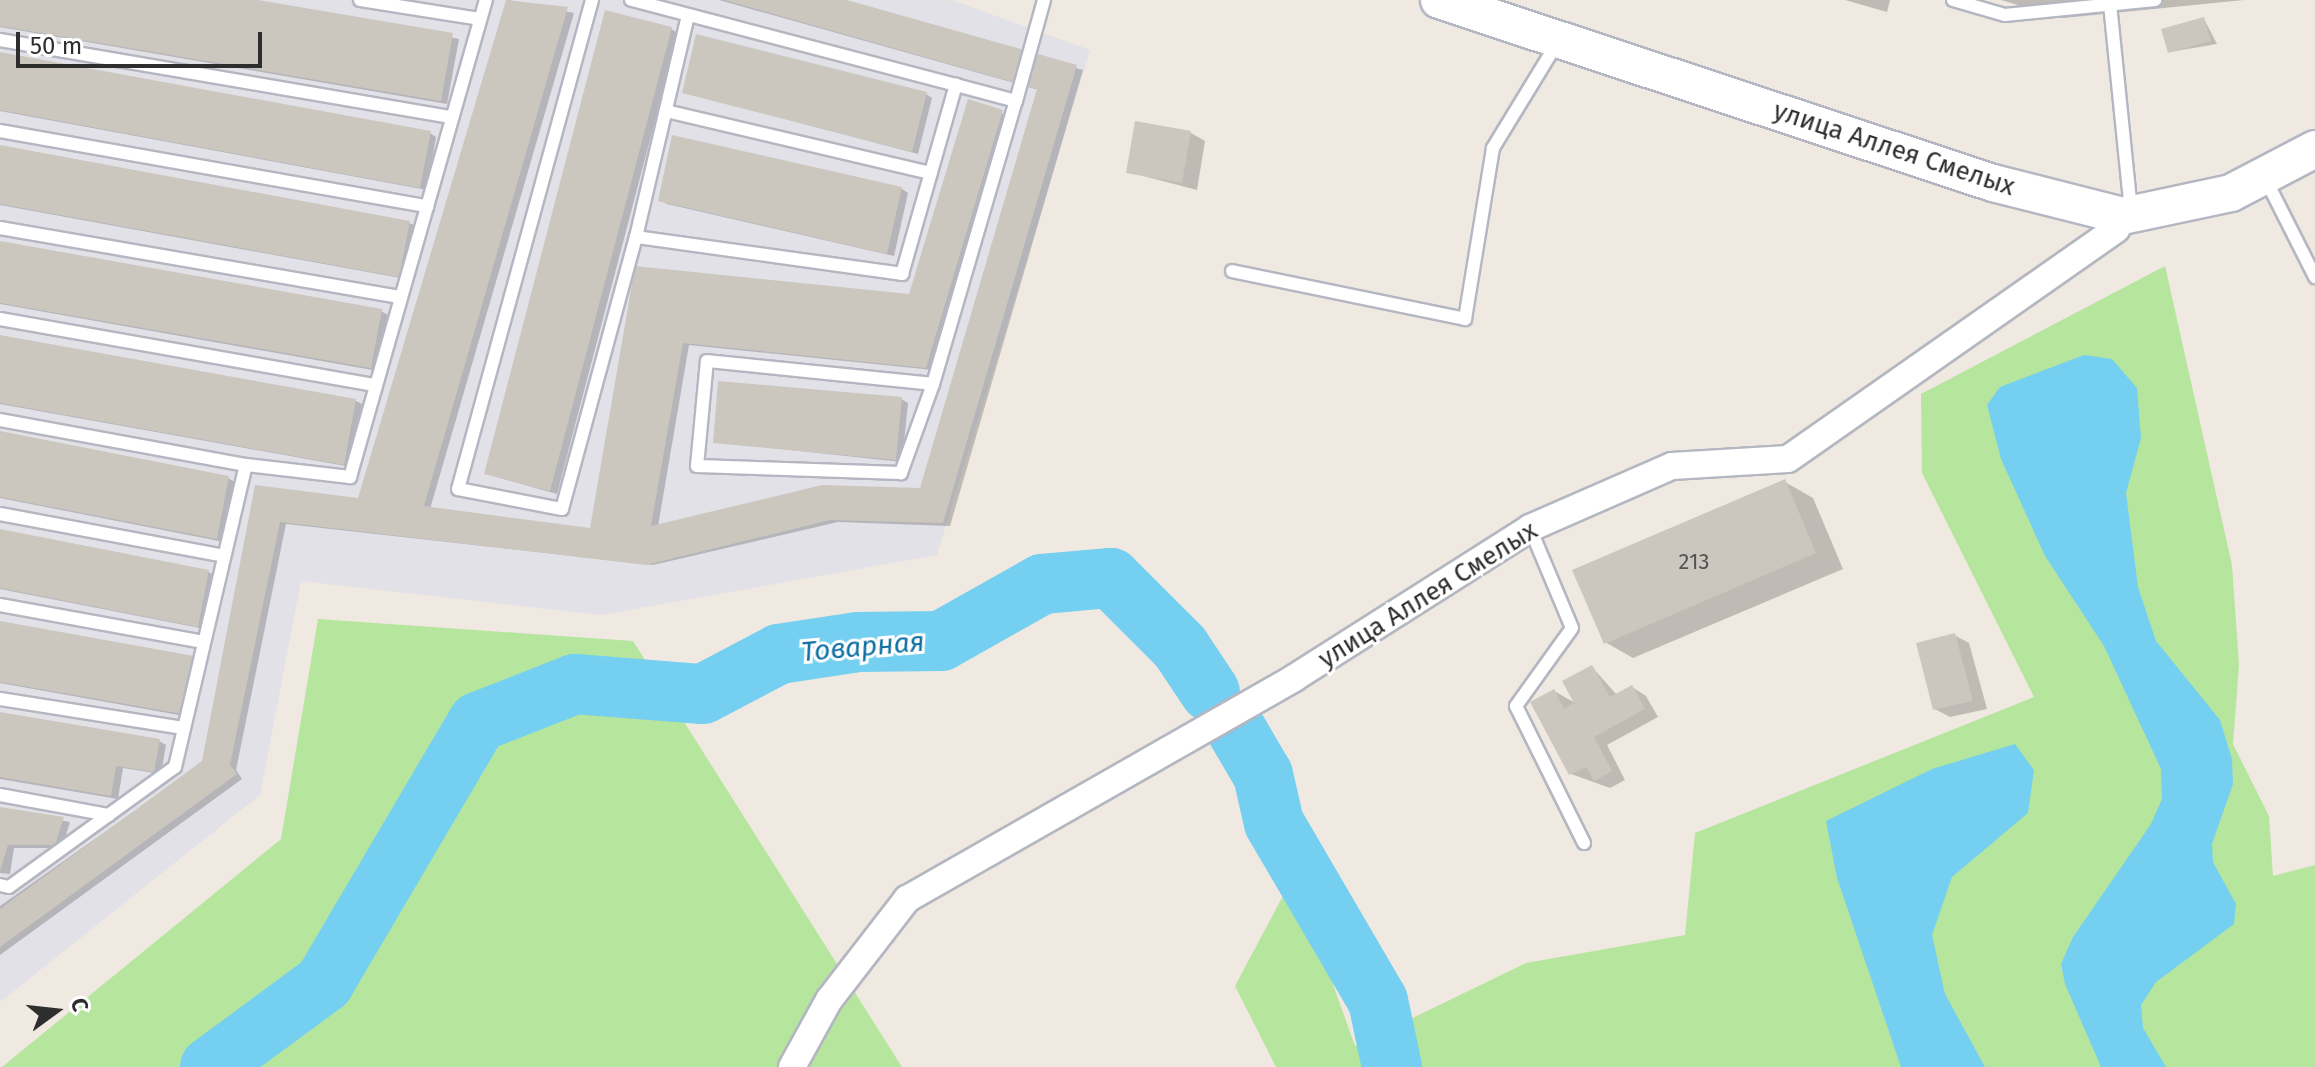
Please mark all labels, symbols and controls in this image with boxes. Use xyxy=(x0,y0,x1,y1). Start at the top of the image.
scale bar xyxy=(20,16,266,66)
text: 50 m xyxy=(30,32,82,60)
street label: улица Аллея Смелых xyxy=(1769,95,2019,203)
street label: улица Аллея Смелых xyxy=(1313,515,1543,675)
house number: 213 xyxy=(1679,549,1709,575)
water label: Товарная xyxy=(800,625,926,669)
north arrow xyxy=(16,971,96,1051)
text: С xyxy=(65,995,94,1014)

